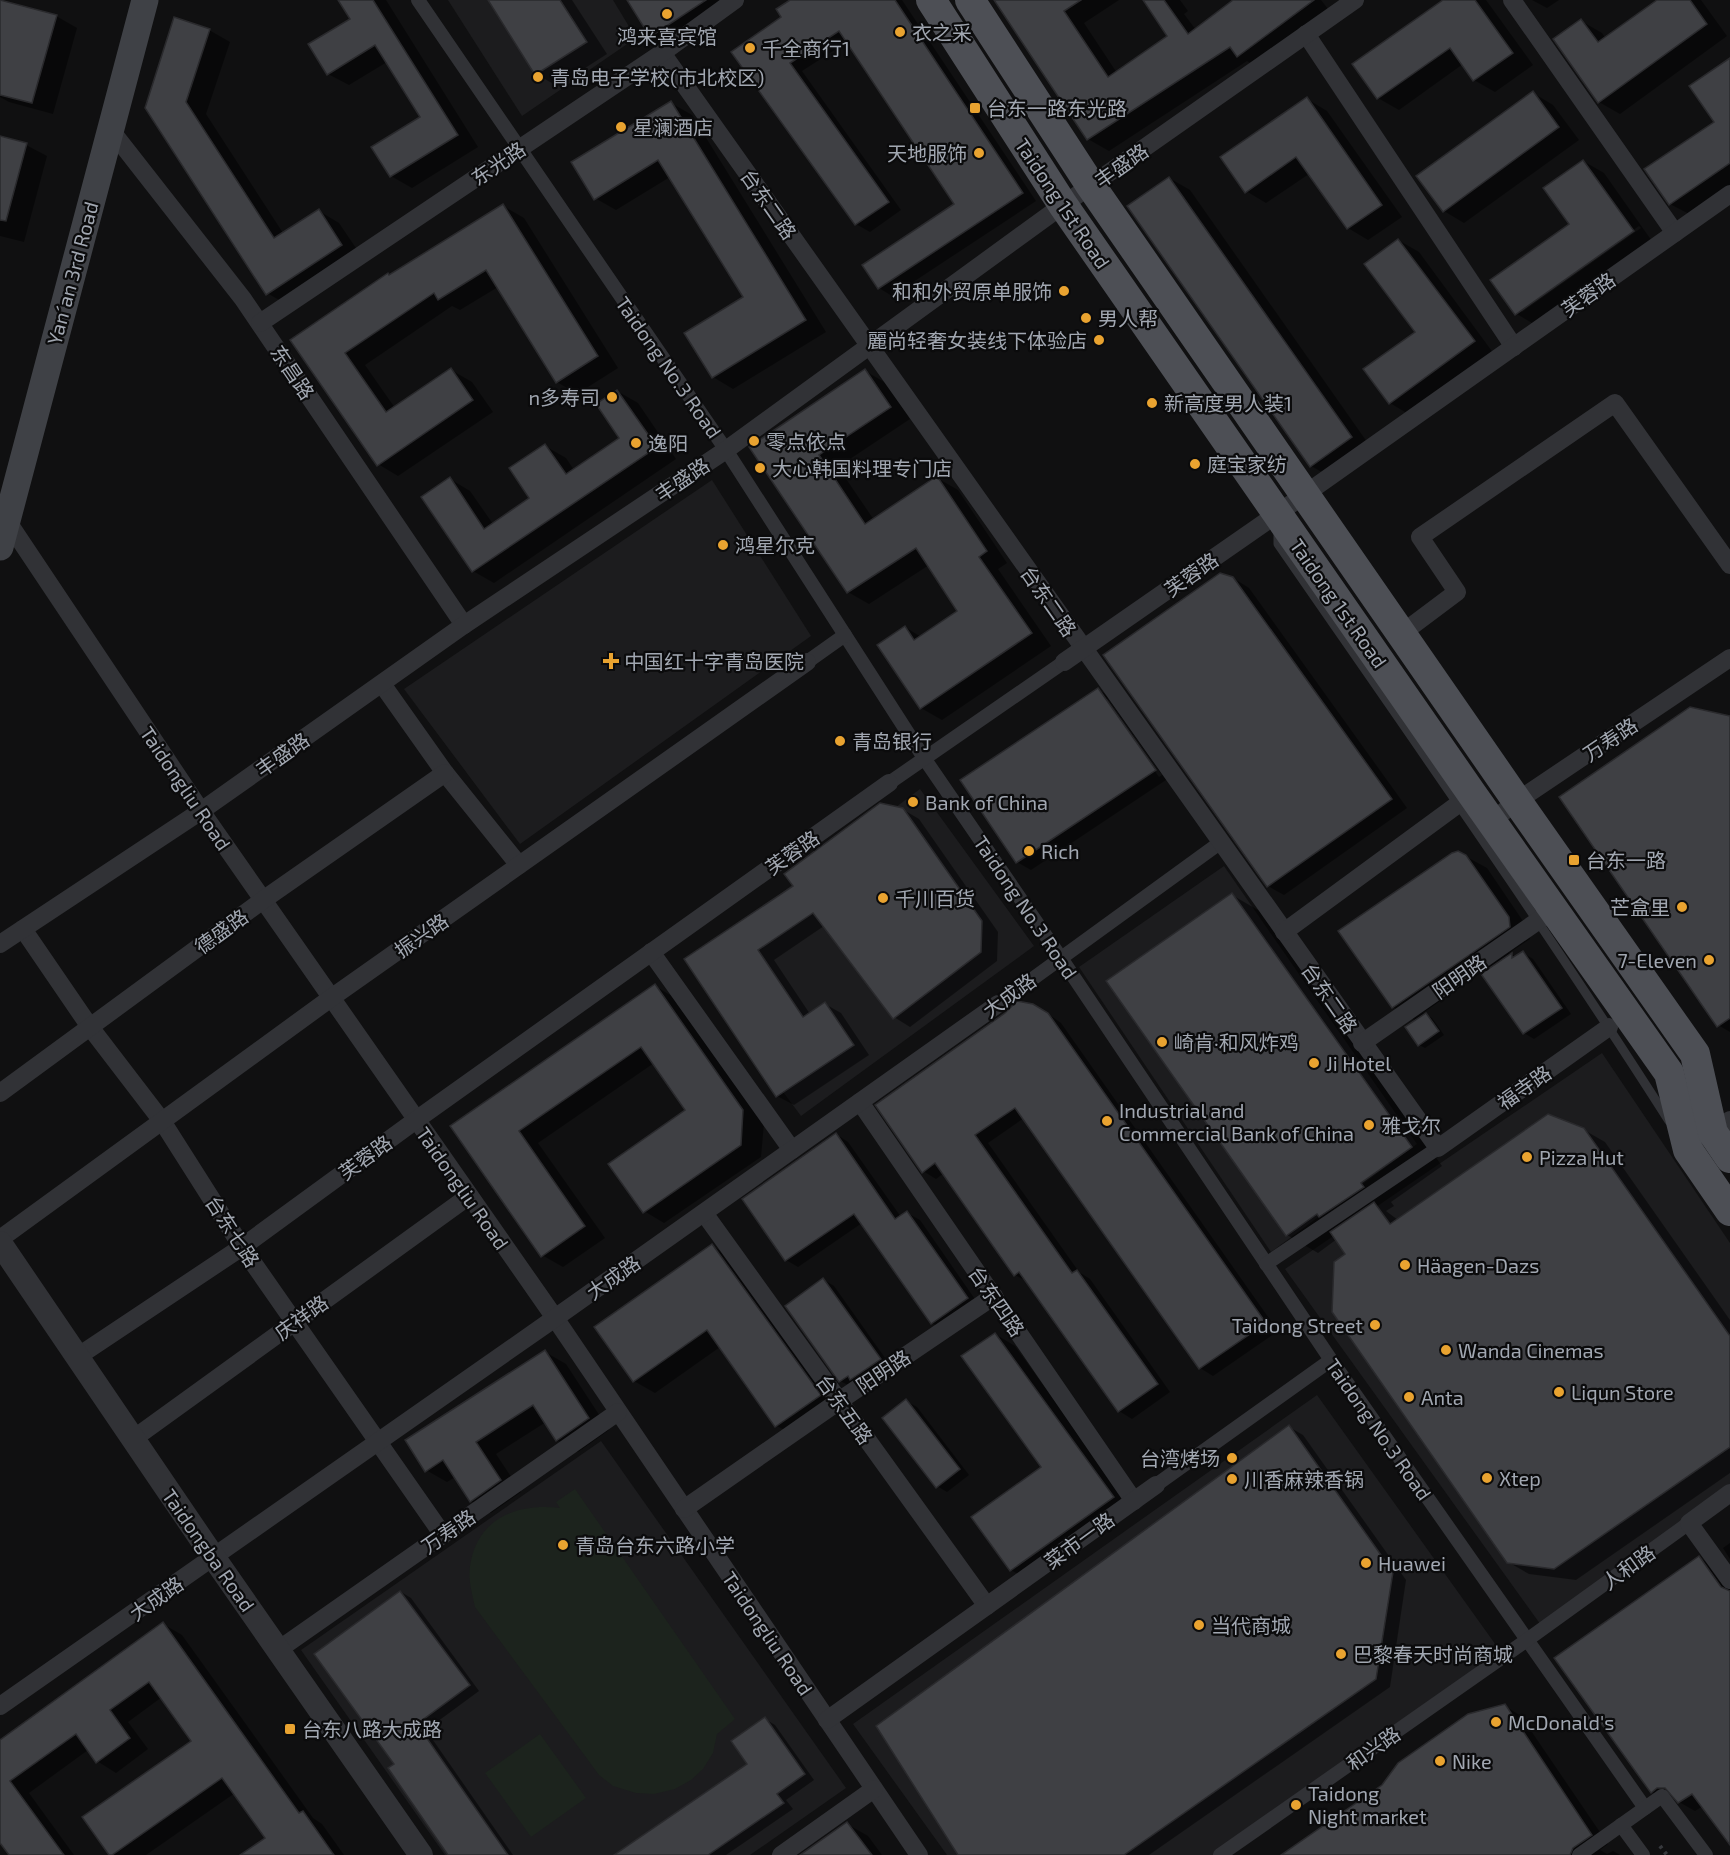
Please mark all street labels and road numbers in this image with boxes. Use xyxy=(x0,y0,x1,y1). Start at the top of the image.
street label: Taidong 1st Road xyxy=(1011,133,1115,273)
street label: 东光路 xyxy=(466,136,530,190)
street label: 丰盛路 xyxy=(1090,138,1152,192)
street label: 台东二路 xyxy=(736,164,802,244)
street label: Yan´an 3rd Road xyxy=(41,199,103,347)
street label: 芙蓉路 xyxy=(1557,267,1619,321)
street label: Taidong No.3 Road xyxy=(611,292,727,442)
street label: 东昌路 xyxy=(266,340,320,404)
street label: 丰盛路 xyxy=(650,452,714,506)
street label: Taidong 1st Road xyxy=(1286,534,1392,672)
street label: 芙蓉路 xyxy=(1160,547,1222,601)
street label: 台东二路 xyxy=(1016,561,1082,641)
street label: 万寿路 xyxy=(1578,712,1642,766)
street label: Taidongliu Road xyxy=(136,722,236,854)
street label: 丰盛路 xyxy=(251,727,313,781)
street label: 芙蓉路 xyxy=(761,825,823,879)
street label: Taidong No.3 Road xyxy=(969,831,1083,983)
street label: 德盛路 xyxy=(190,904,252,958)
street label: 振兴路 xyxy=(390,908,452,962)
street label: 阳明路 xyxy=(1428,949,1490,1003)
street label: 台东二路 xyxy=(1297,958,1363,1038)
street label: 大成路 xyxy=(978,968,1040,1022)
street label: 福寺路 xyxy=(1493,1060,1555,1114)
street label: Taidongliu Road xyxy=(412,1122,514,1254)
street label: 芙蓉路 xyxy=(334,1130,396,1184)
street label: 台东七路 xyxy=(201,1191,265,1271)
street label: 大成路 xyxy=(582,1250,644,1304)
street label: 台东四路 xyxy=(964,1261,1030,1341)
street label: 庆祥路 xyxy=(270,1290,332,1344)
street label: 阳明路 xyxy=(851,1344,915,1398)
street label: Taidong No.3 Road xyxy=(1321,1354,1437,1504)
street label: 台东五路 xyxy=(812,1370,878,1448)
street label: Taidongba Road xyxy=(158,1484,260,1616)
street label: 万寿路 xyxy=(417,1504,479,1558)
street label: 菜市一路 xyxy=(1040,1507,1118,1573)
street label: 人和路 xyxy=(1597,1540,1659,1594)
street label: Taidongliu Road xyxy=(718,1567,818,1699)
street label: 大成路 xyxy=(125,1571,187,1625)
street label: 和兴路 xyxy=(1342,1721,1404,1775)

